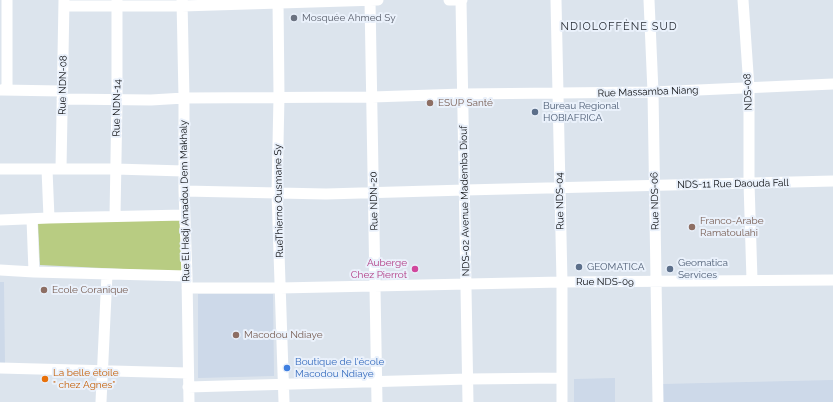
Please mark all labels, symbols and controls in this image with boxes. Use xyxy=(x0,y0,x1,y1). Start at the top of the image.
place label: Mosquée Ahmed Sy xyxy=(302,12,396,24)
marker: Mosquée Ahmed Sy xyxy=(289,13,299,23)
district label: NDIOLOFFÈNE SUD xyxy=(560,20,678,34)
street label: Rue NDN-08 xyxy=(56,55,70,115)
street label: NDS-08 xyxy=(741,73,755,111)
street label: Rue NDN-14 xyxy=(111,79,123,137)
street label: Rue Massamba Niang xyxy=(597,84,699,100)
place label: ESUP Santé xyxy=(438,97,493,109)
marker: ESUP Santé xyxy=(425,98,435,108)
place label: Bureau Regional HOBIAFRICA xyxy=(543,100,619,124)
marker: Bureau Regional HOBIAFRICA xyxy=(530,107,540,117)
street label: Rue El Hadj Amadou Dem Makhaly xyxy=(178,120,192,282)
street label: NDS-02 Avenue Mademba Diouf xyxy=(458,125,472,277)
street label: RueThierno Ousmane Sy xyxy=(272,144,286,258)
street label: Rue NDN-20 xyxy=(367,171,381,231)
street label: Rue NDS-04 xyxy=(553,172,567,230)
street label: Rue NDS-06 xyxy=(648,172,662,230)
street label: NDS-11 Rue Daouda Fall xyxy=(677,177,789,191)
place label: Franco-Arabe Ramatoulahi xyxy=(700,215,764,238)
marker: Franco-Arabe Ramatoulahi xyxy=(687,222,697,232)
place label: Auberge Chez Pierrot xyxy=(351,257,407,280)
place label: Geomatica Services xyxy=(678,257,728,280)
place label: GEOMATICA xyxy=(587,261,645,273)
marker: GEOMATICA xyxy=(574,262,584,272)
marker: Auberge Chez Pierrot xyxy=(410,264,420,274)
marker: Geomatica Services xyxy=(665,264,675,274)
street label: Rue NDS-09 xyxy=(576,276,634,288)
place label: Ecole Coranique xyxy=(52,284,128,296)
marker: Ecole Coranique xyxy=(39,285,49,295)
place label: Macodou Ndiaye xyxy=(244,329,323,341)
marker: Macodou Ndiaye xyxy=(231,330,241,340)
place label: Boutique de l'école Macodou Ndiaye xyxy=(295,356,384,380)
marker: Boutique de l'école Macodou Ndiaye xyxy=(282,363,292,373)
place label: La belle étoile " chez Agnes" xyxy=(53,367,119,390)
marker: La belle étoile " chez Agnes" xyxy=(40,374,50,384)

